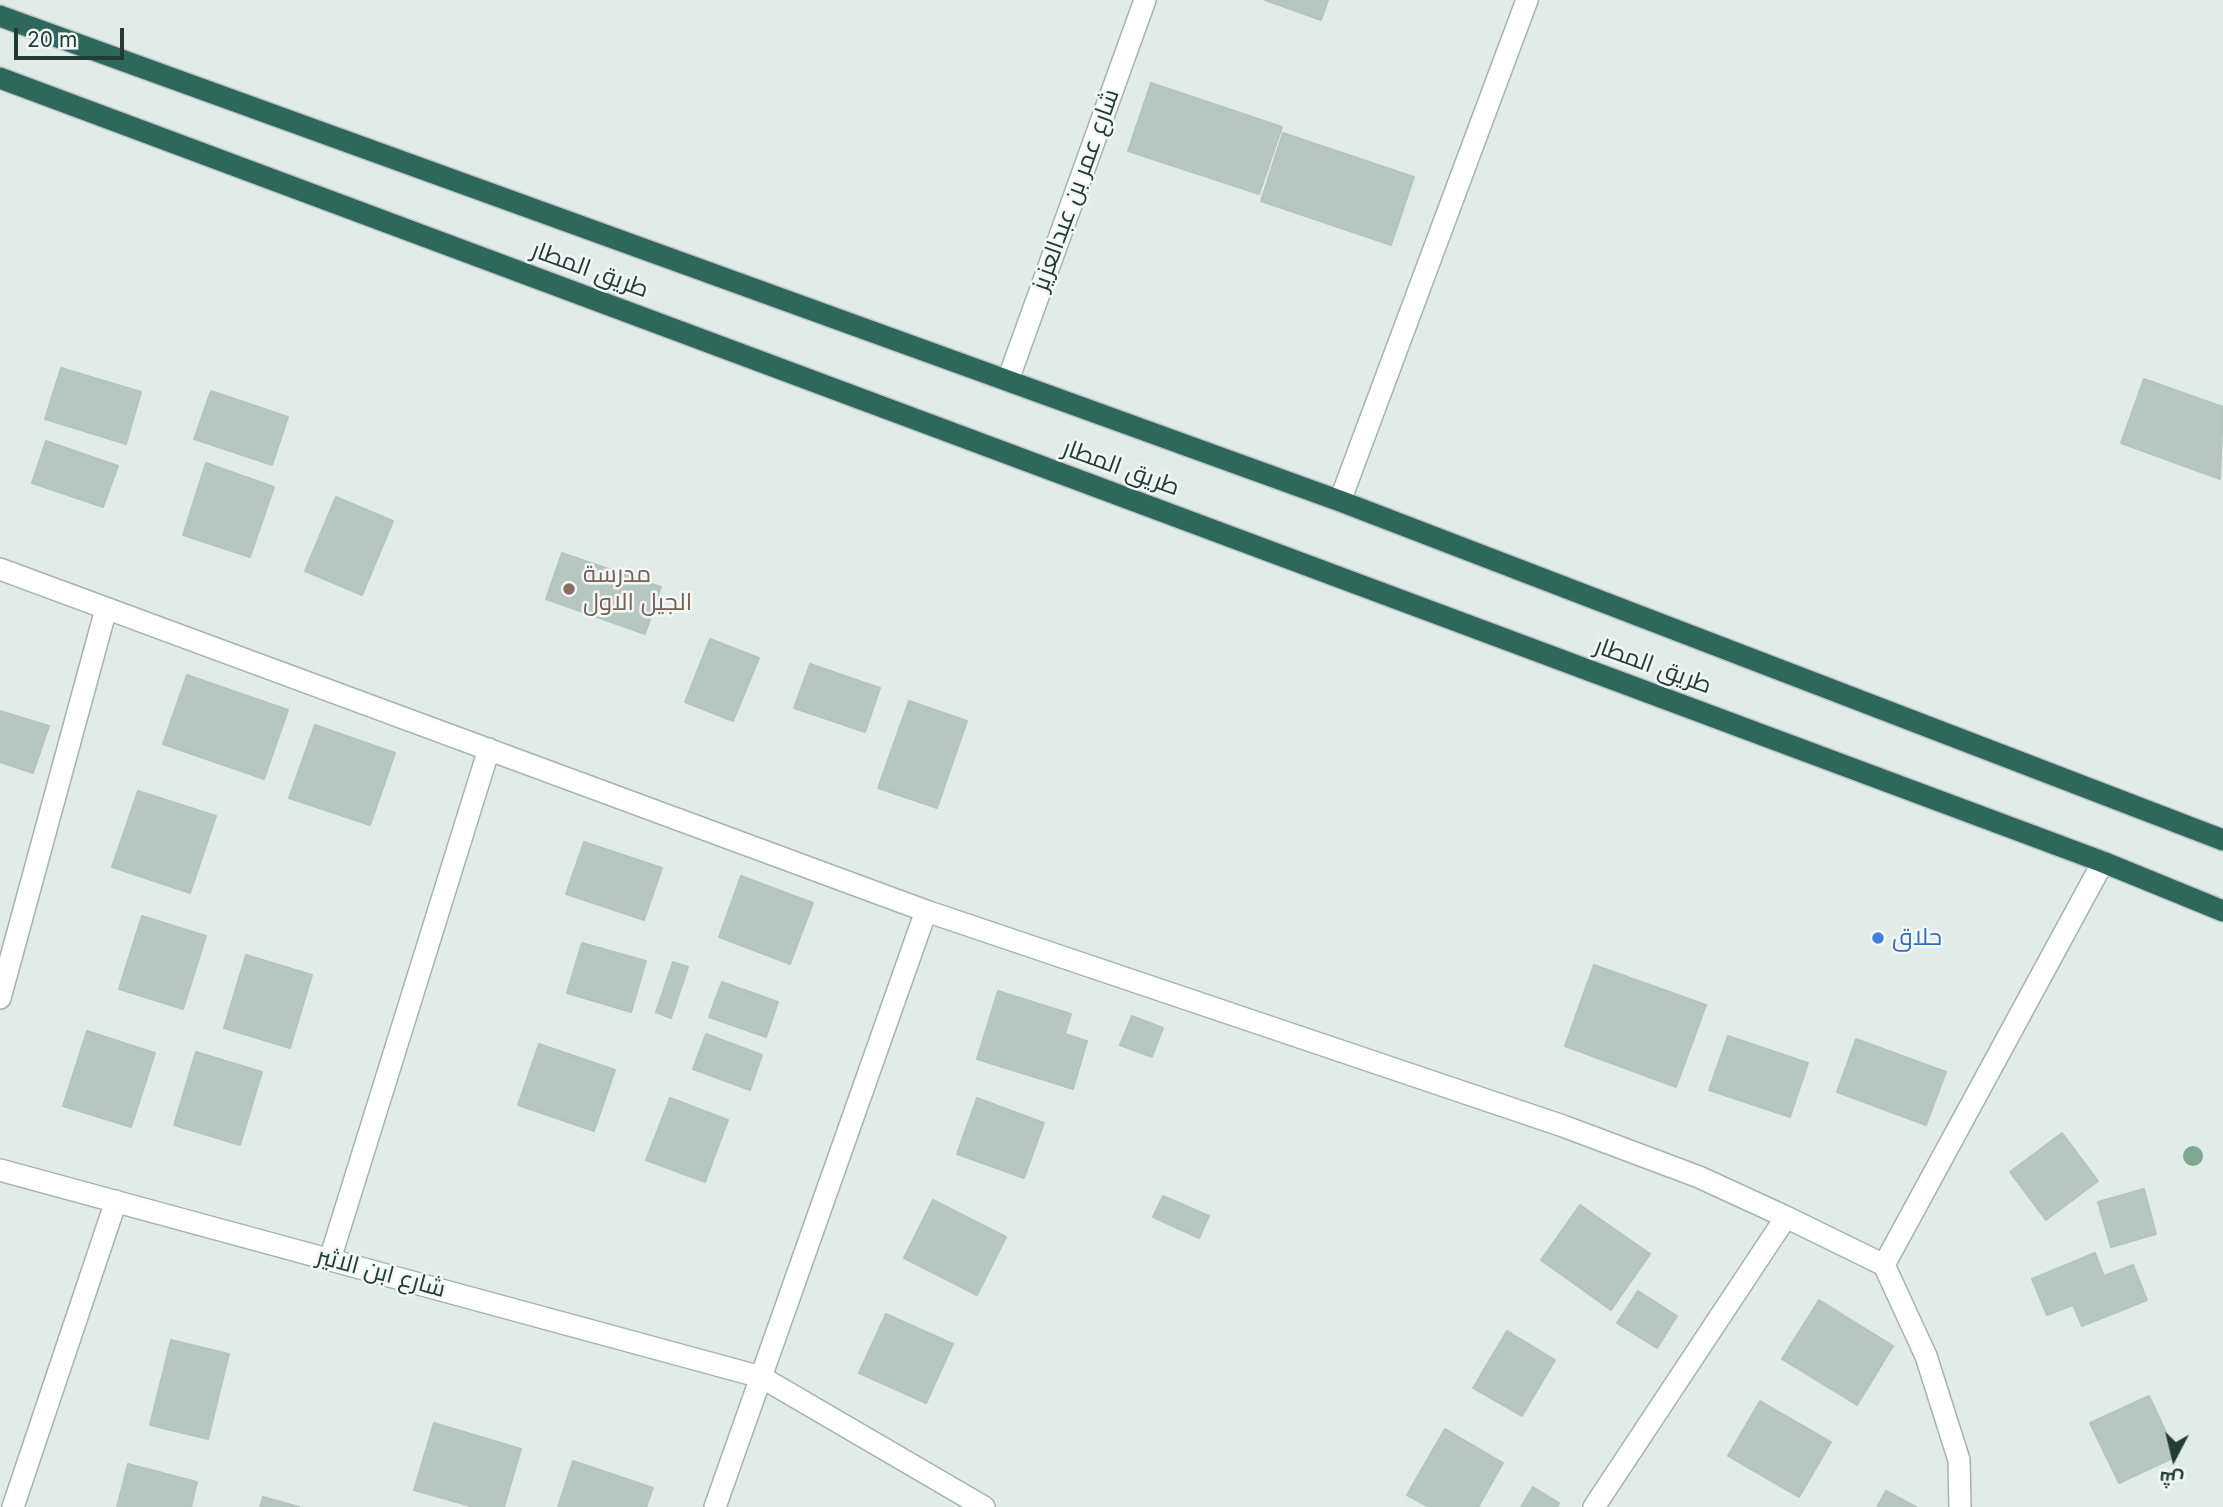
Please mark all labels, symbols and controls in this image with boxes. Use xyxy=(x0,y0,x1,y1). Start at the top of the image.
scale bar xyxy=(18,14,128,58)
text: 20 m xyxy=(27,27,77,52)
street label: شارع عمر بن عبدالعزيز xyxy=(1026,85,1126,295)
street label: طريق المطار xyxy=(528,236,652,304)
street label: طريق المطار xyxy=(1059,434,1183,502)
place label: مدرسة الجيل الاول xyxy=(583,561,692,617)
marker: مدرسة الجيل الاول xyxy=(561,581,577,597)
street label: طريق المطار xyxy=(1591,632,1715,700)
place label: حلاق xyxy=(1892,924,1942,952)
marker: حلاق xyxy=(1870,930,1886,946)
street label: شارع ابن الاثير xyxy=(313,1242,449,1304)
north arrow xyxy=(2139,1423,2209,1493)
text: ش xyxy=(2158,1466,2185,1492)

